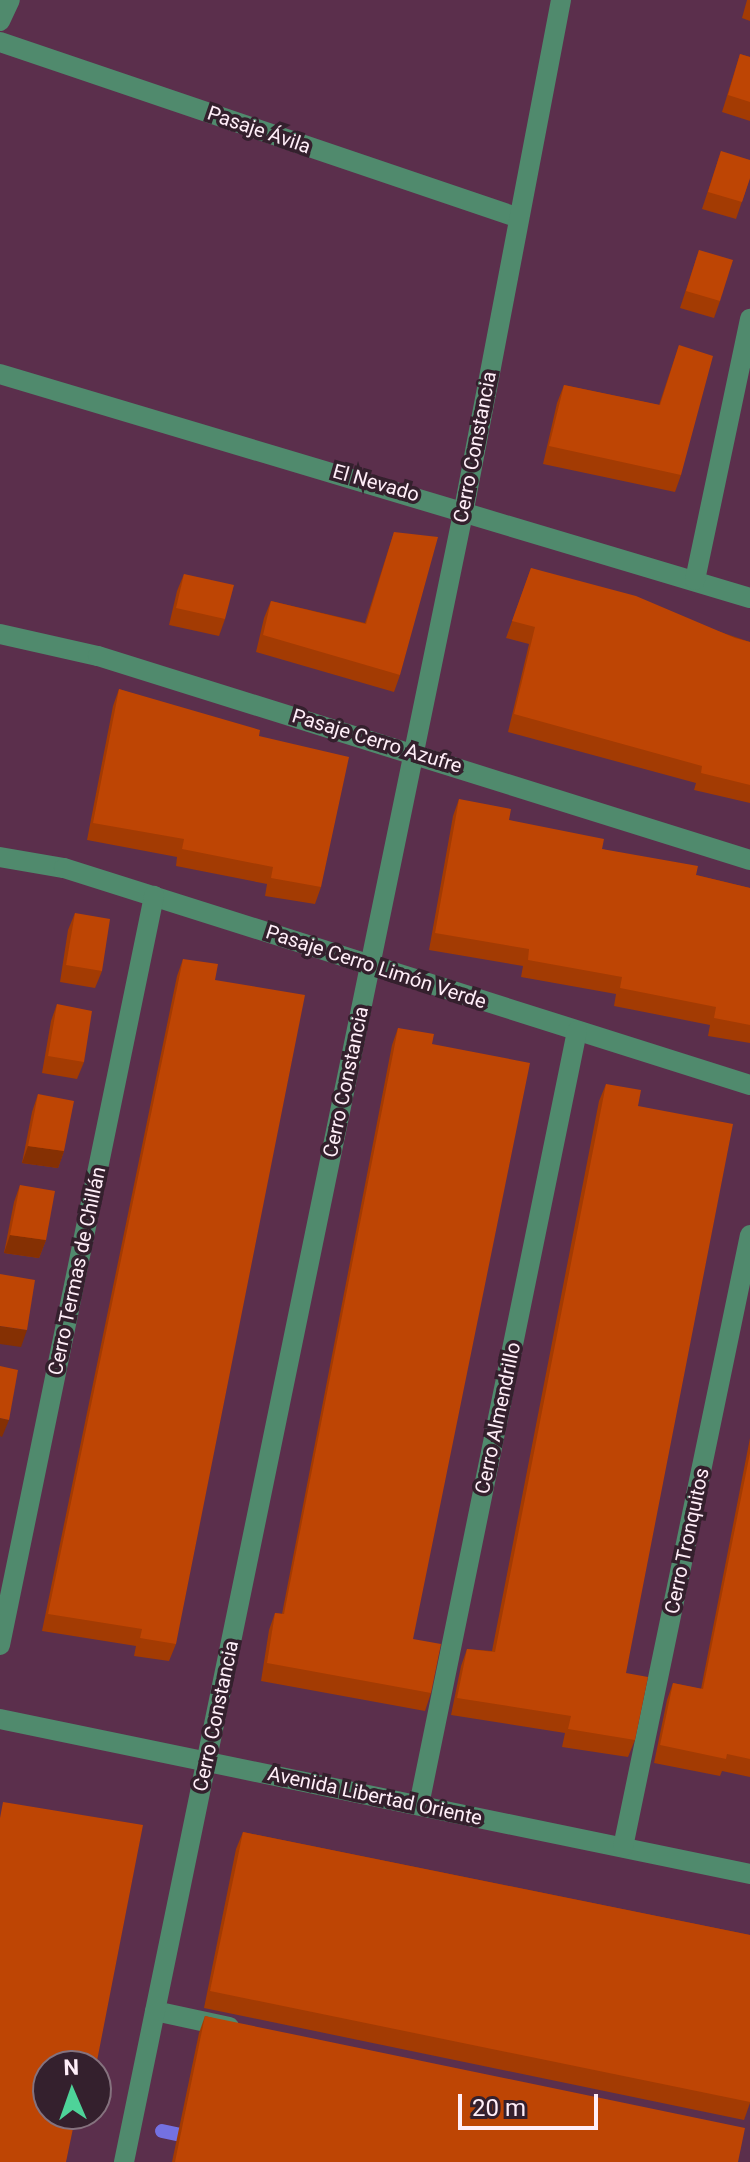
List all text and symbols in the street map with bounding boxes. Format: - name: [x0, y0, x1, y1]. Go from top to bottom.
- street label: Pasaje Ávila: [204, 101, 314, 159]
- street label: Cerro Constancia: [449, 369, 501, 525]
- street label: El Nevado: [330, 459, 422, 507]
- street label: Pasaje Cerro Azufre: [289, 704, 465, 778]
- street label: Pasaje Cerro Limón Verde: [263, 920, 489, 1014]
- street label: Cerro Constancia: [318, 1004, 374, 1160]
- street label: Cerro Termas de Chillán: [43, 1164, 111, 1378]
- street label: Cerro Almendrillo: [470, 1340, 526, 1496]
- street label: Cerro Tronquitos: [660, 1466, 714, 1616]
- street label: Cerro Constancia: [188, 1638, 244, 1794]
- street label: Avenida Libertad Oriente: [266, 1762, 484, 1830]
- north arrow: [32, 2050, 112, 2130]
- text: N: [63, 2055, 79, 2080]
- scale bar: [462, 2078, 602, 2128]
- text: 20 m: [472, 2094, 526, 2122]

